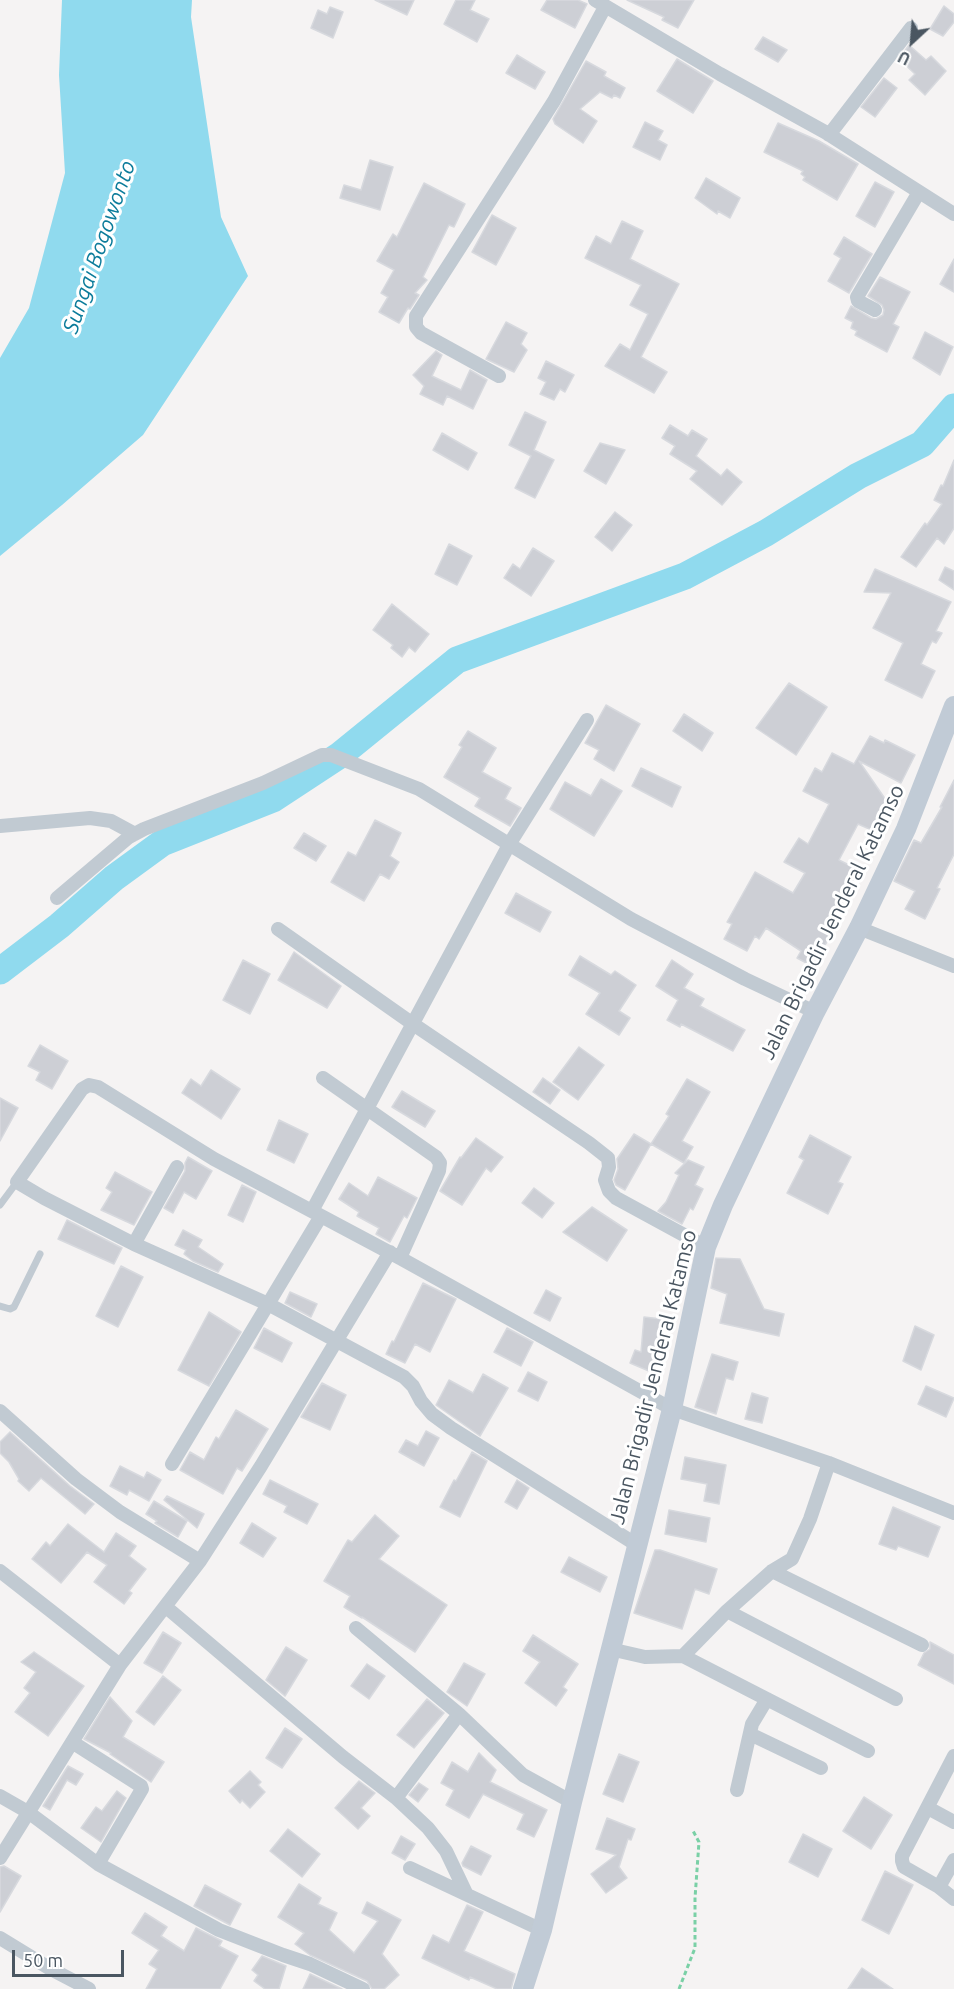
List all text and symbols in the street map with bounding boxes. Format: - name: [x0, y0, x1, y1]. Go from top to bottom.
- north arrow: [882, 12, 942, 72]
- text: U: [895, 48, 913, 69]
- water label: Sungai Bogowonto: [57, 157, 141, 337]
- street label: Jalan Brigadir Jenderal Katamso: [754, 780, 910, 1064]
- street label: Jalan Brigadir Jenderal Katamso: [604, 1227, 702, 1527]
- scale bar: [15, 1938, 128, 1976]
- text: 50 m: [23, 1950, 63, 1970]

